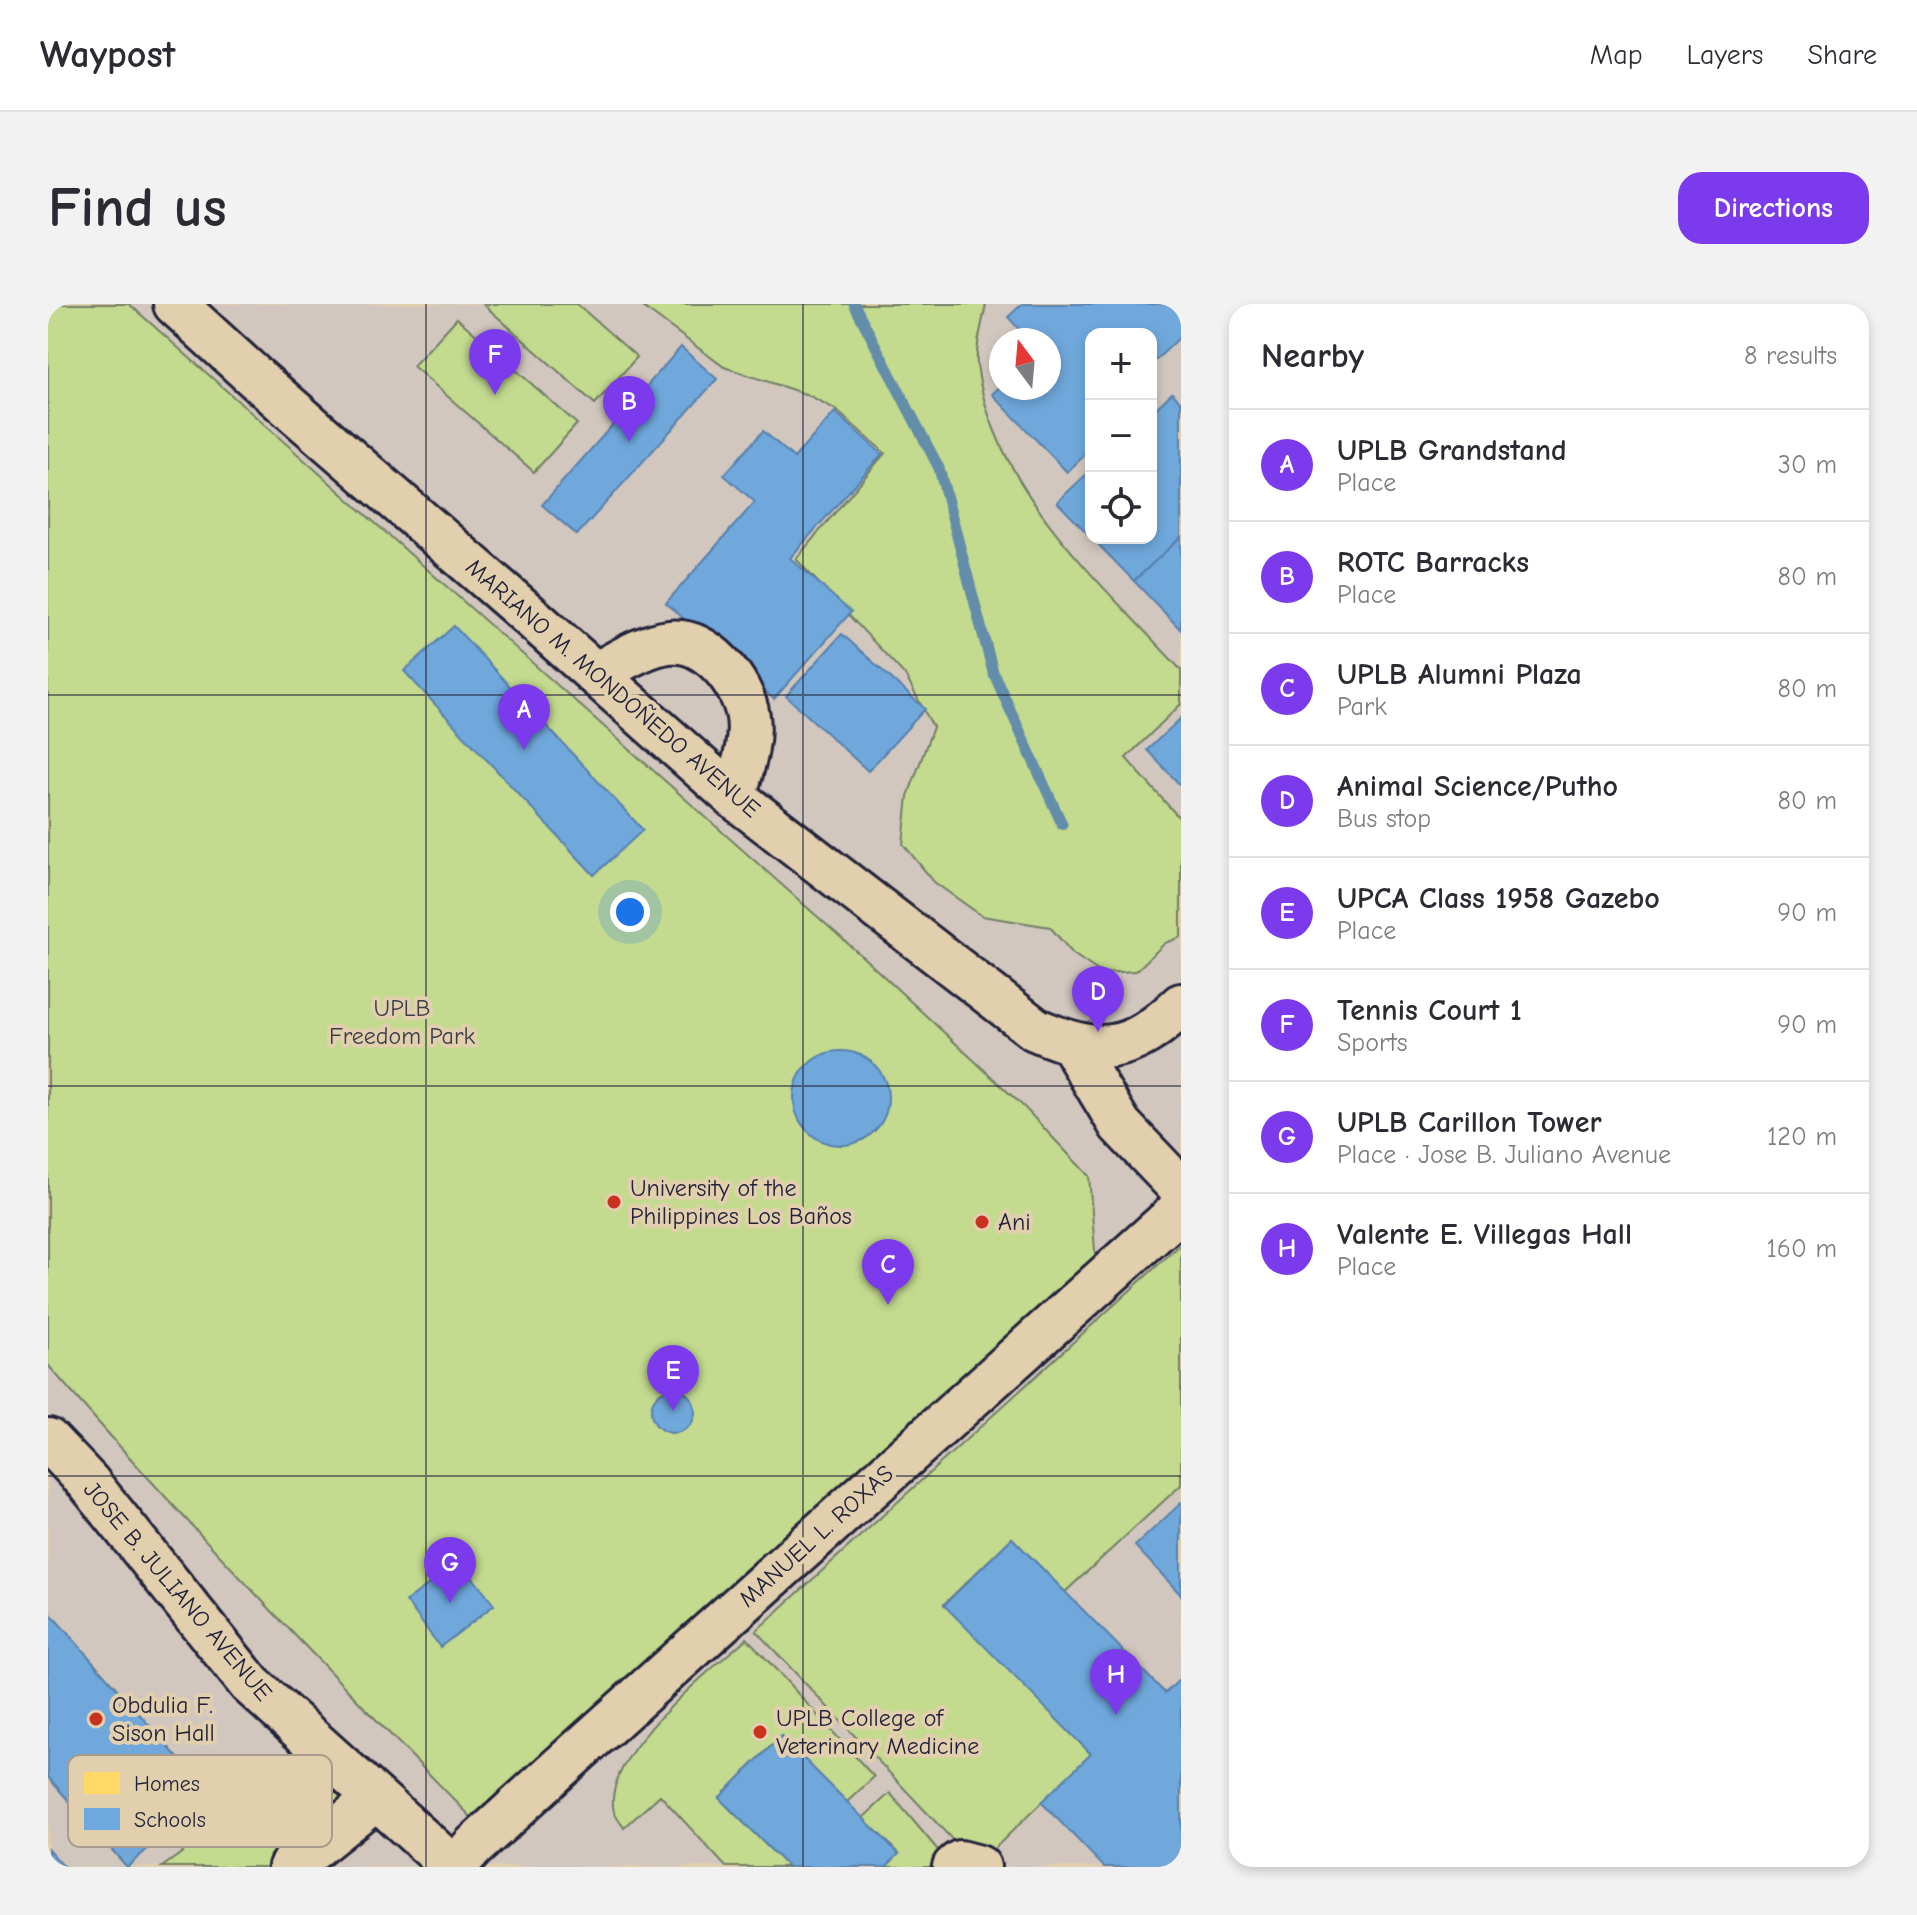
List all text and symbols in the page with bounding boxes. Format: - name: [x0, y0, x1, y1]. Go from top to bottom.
- text: Waypost: [40, 33, 175, 77]
- text: Map: [1590, 39, 1643, 71]
- text: Layers: [1687, 39, 1763, 71]
- text: Share: [1807, 39, 1877, 71]
- button: Directions: [1678, 172, 1869, 244]
- text: Find us: [48, 176, 227, 240]
- north arrow: [989, 328, 1061, 400]
- map controls: [1085, 328, 1157, 544]
- button: +: [1085, 328, 1157, 400]
- pin: F: [469, 329, 521, 395]
- text: Nearby: [1261, 336, 1364, 376]
- text: 8 results: [1744, 341, 1837, 371]
- pin: B: [603, 376, 655, 442]
- button: −: [1085, 400, 1157, 472]
- text: UPLB Grandstand: [1337, 433, 1567, 468]
- text: A: [1280, 450, 1294, 480]
- text: 30 m: [1778, 450, 1837, 480]
- text: Place: [1337, 468, 1396, 498]
- button: locate: [1085, 472, 1157, 544]
- text: ROTC Barracks: [1337, 545, 1529, 580]
- street label: MARIANO M. MONDOÑEDO AVENUE: [460, 552, 766, 824]
- text: B: [1279, 562, 1295, 592]
- text: 80 m: [1778, 562, 1837, 592]
- text: Place: [1337, 580, 1396, 610]
- text: UPLB Alumni Plaza: [1337, 657, 1582, 692]
- text: C: [1279, 674, 1295, 704]
- text: 80 m: [1778, 674, 1837, 704]
- pin: A: [498, 684, 550, 750]
- text: Park: [1337, 692, 1387, 722]
- text: Animal Science/Putho: [1337, 769, 1618, 804]
- text: D: [1279, 786, 1295, 816]
- text: 80 m: [1778, 786, 1837, 816]
- text: Bus stop: [1337, 804, 1431, 834]
- text: UPCA Class 1958 Gazebo: [1337, 881, 1660, 916]
- your location: [610, 892, 650, 932]
- text: E: [1279, 898, 1295, 928]
- text: 90 m: [1777, 898, 1837, 928]
- text: Place: [1337, 916, 1396, 946]
- pin: D: [1072, 966, 1124, 1032]
- text: Tennis Court 1: [1337, 993, 1522, 1028]
- park label: UPLB Freedom Park: [329, 994, 475, 1050]
- text: F: [1279, 1010, 1295, 1040]
- text: 90 m: [1777, 1010, 1837, 1040]
- text: Sports: [1337, 1028, 1408, 1058]
- text: UPLB Carillon Tower: [1337, 1105, 1602, 1140]
- text: G: [1278, 1122, 1296, 1152]
- text: 120 m: [1767, 1122, 1837, 1152]
- text: Place · Jose B. Juliano Avenue: [1337, 1140, 1671, 1170]
- place label: University of the Philippines Los Baños: [630, 1174, 852, 1230]
- marker: University of the Philippines Los Baños: [605, 1193, 623, 1211]
- place label: Ani: [998, 1208, 1031, 1236]
- marker: Ani: [973, 1213, 991, 1231]
- text: Valente E. Villegas Hall: [1337, 1217, 1632, 1252]
- text: H: [1278, 1234, 1296, 1264]
- text: 160 m: [1767, 1234, 1837, 1264]
- pin: C: [862, 1239, 914, 1305]
- text: Place: [1337, 1252, 1396, 1282]
- pin: E: [647, 1345, 699, 1411]
- street label: MANUEL L. ROXAS: [733, 1459, 899, 1613]
- street label: JOSE B. JULIANO AVENUE: [78, 1476, 278, 1706]
- pin: G: [424, 1537, 476, 1603]
- pin: H: [1090, 1649, 1142, 1715]
- place label: Obdulia F. Sison Hall: [112, 1691, 215, 1747]
- place label: UPLB College of Veterinary Medicine: [776, 1704, 979, 1760]
- marker: Obdulia F. Sison Hall: [87, 1710, 105, 1728]
- marker: UPLB College of Veterinary Medicine: [751, 1723, 769, 1741]
- legend: [68, 1755, 332, 1847]
- text: Homes: [134, 1771, 200, 1797]
- text: Schools: [134, 1807, 206, 1833]

